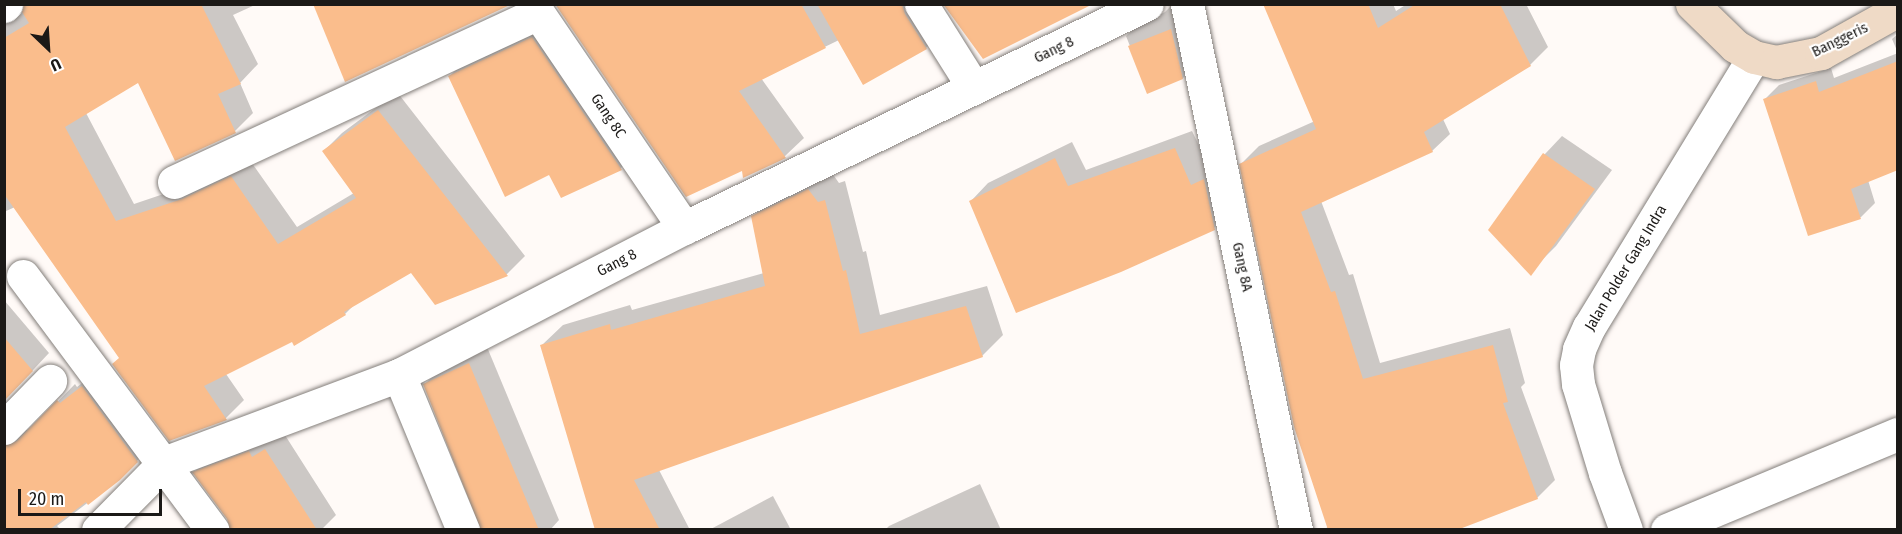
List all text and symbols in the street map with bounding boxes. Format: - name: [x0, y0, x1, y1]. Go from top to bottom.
- north arrow: [18, 18, 78, 78]
- street label: Banggeris: [1809, 19, 1871, 61]
- street label: Gang 8: [1031, 33, 1077, 67]
- text: U: [48, 54, 64, 75]
- street label: Gang 8C: [587, 90, 629, 142]
- street label: Jalan Polder Gang Indra: [1581, 202, 1671, 334]
- street label: Gang 8A: [1228, 241, 1256, 293]
- street label: Gang 8: [594, 245, 640, 281]
- scale bar: [21, 477, 165, 515]
- text: 20 m: [29, 488, 64, 510]

